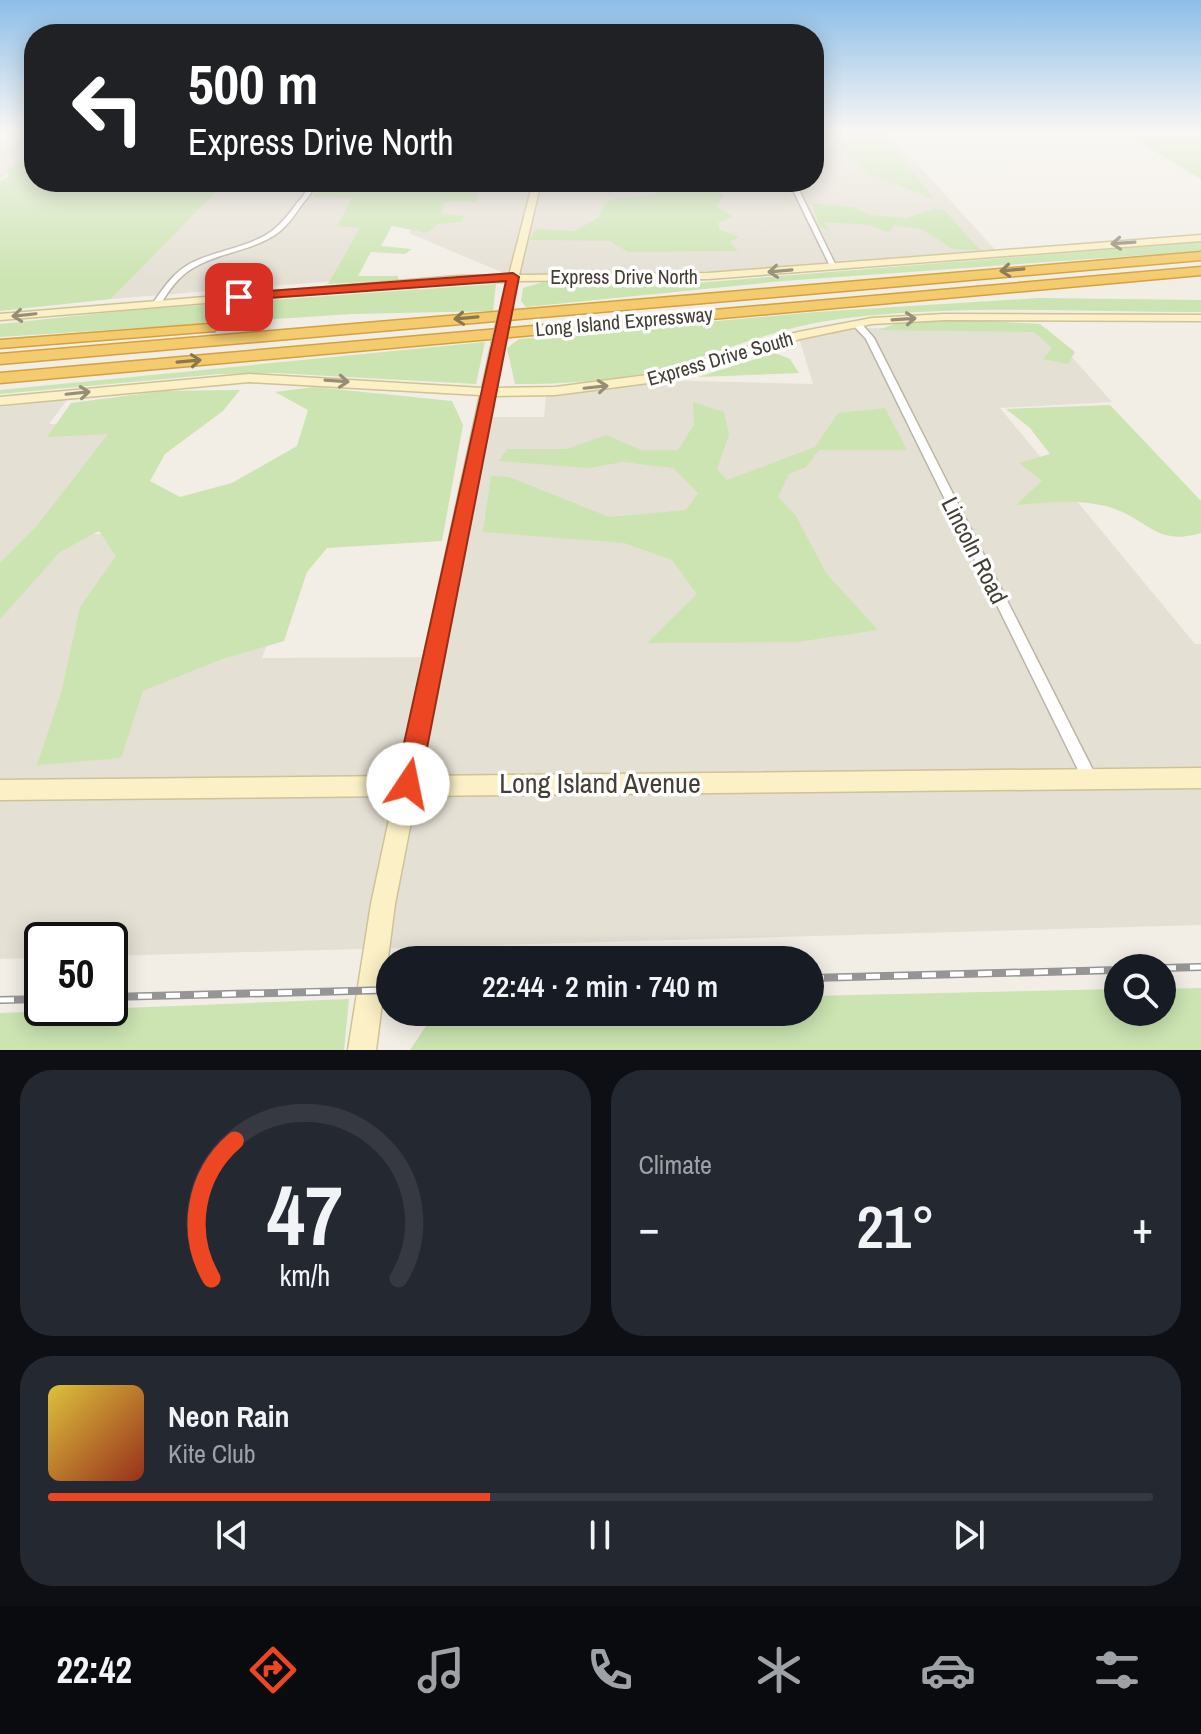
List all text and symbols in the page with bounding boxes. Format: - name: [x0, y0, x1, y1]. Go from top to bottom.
- text: 500 m: [188, 46, 318, 121]
- icon: left: [56, 56, 160, 160]
- text: Express Drive North: [188, 118, 454, 166]
- one-way arrow: [1110, 236, 1137, 251]
- pin: [205, 263, 273, 331]
- street label: Express Drive North: [550, 263, 698, 290]
- one-way arrow: [767, 263, 794, 278]
- one-way arrow: [999, 263, 1025, 278]
- icon: arrive: [217, 275, 261, 319]
- street label: Long Island Expressway: [534, 300, 715, 342]
- one-way arrow: [11, 307, 38, 322]
- one-way arrow: [453, 311, 480, 326]
- one-way arrow: [890, 311, 917, 326]
- street label: Express Drive South: [644, 324, 796, 392]
- one-way arrow: [175, 353, 202, 368]
- one-way arrow: [323, 374, 350, 389]
- one-way arrow: [582, 379, 609, 394]
- one-way arrow: [64, 385, 91, 400]
- street label: Lincoln Road: [934, 491, 1016, 609]
- position arrow: [366, 742, 450, 826]
- street label: Long Island Avenue: [499, 764, 701, 802]
- speed limit sign: 50: [24, 922, 128, 1026]
- map controls: [1104, 954, 1176, 1026]
- button: search: [1104, 954, 1176, 1026]
- text: 22:44 · 2 min · 740 m: [482, 966, 718, 1006]
- text: Climate: [639, 1147, 712, 1182]
- text: 47: [267, 1159, 343, 1271]
- text: 21°: [856, 1186, 935, 1267]
- text: −: [639, 1197, 660, 1257]
- text: +: [1132, 1197, 1153, 1257]
- text: km/h: [280, 1256, 331, 1295]
- text: Neon Rain: [168, 1396, 290, 1436]
- text: Kite Club: [168, 1436, 256, 1471]
- icon: previous: [210, 1513, 254, 1557]
- icon: pause: [578, 1513, 622, 1557]
- icon: next: [947, 1513, 991, 1557]
- icon: directions: [245, 1642, 301, 1698]
- icon: music: [413, 1642, 469, 1698]
- icon: phone: [582, 1642, 638, 1698]
- icon: climate: [751, 1642, 807, 1698]
- icon: car: [920, 1642, 976, 1698]
- icon: filters: [1089, 1642, 1145, 1698]
- text: 22:42: [56, 1646, 132, 1694]

